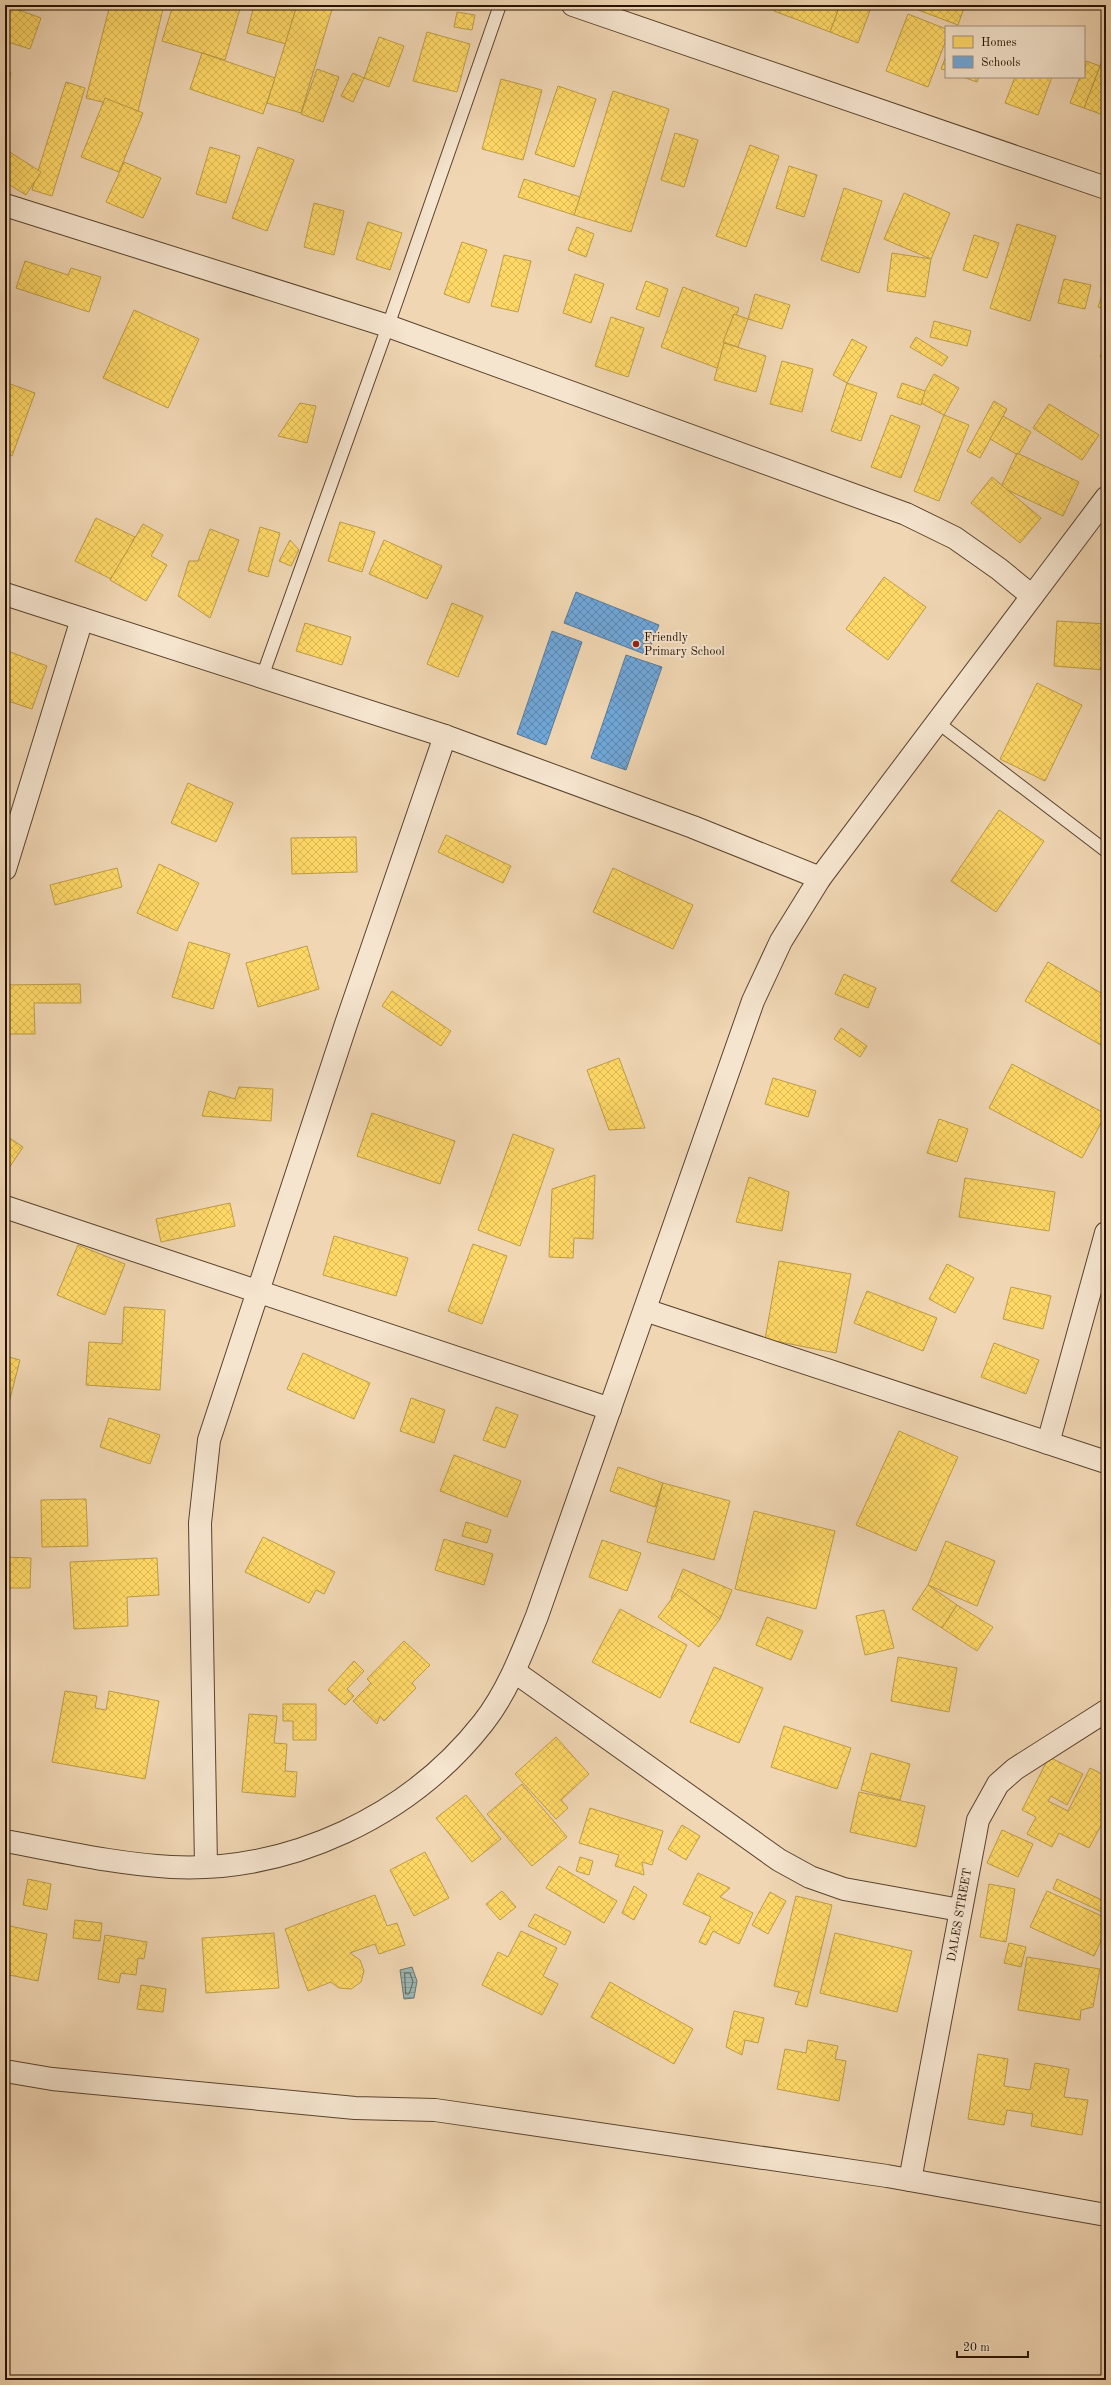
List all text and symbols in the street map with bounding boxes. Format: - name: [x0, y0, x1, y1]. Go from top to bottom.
- legend: [945, 26, 1085, 78]
- text: Homes: [981, 37, 1017, 49]
- text: Schools: [981, 57, 1021, 69]
- place label: Friendly Primary School: [644, 632, 725, 658]
- marker: Friendly Primary School: [631, 639, 641, 649]
- street label: DALES STREET: [946, 1868, 974, 1963]
- scale bar: [957, 2333, 1028, 2359]
- text: 20 m: [963, 2342, 990, 2354]

